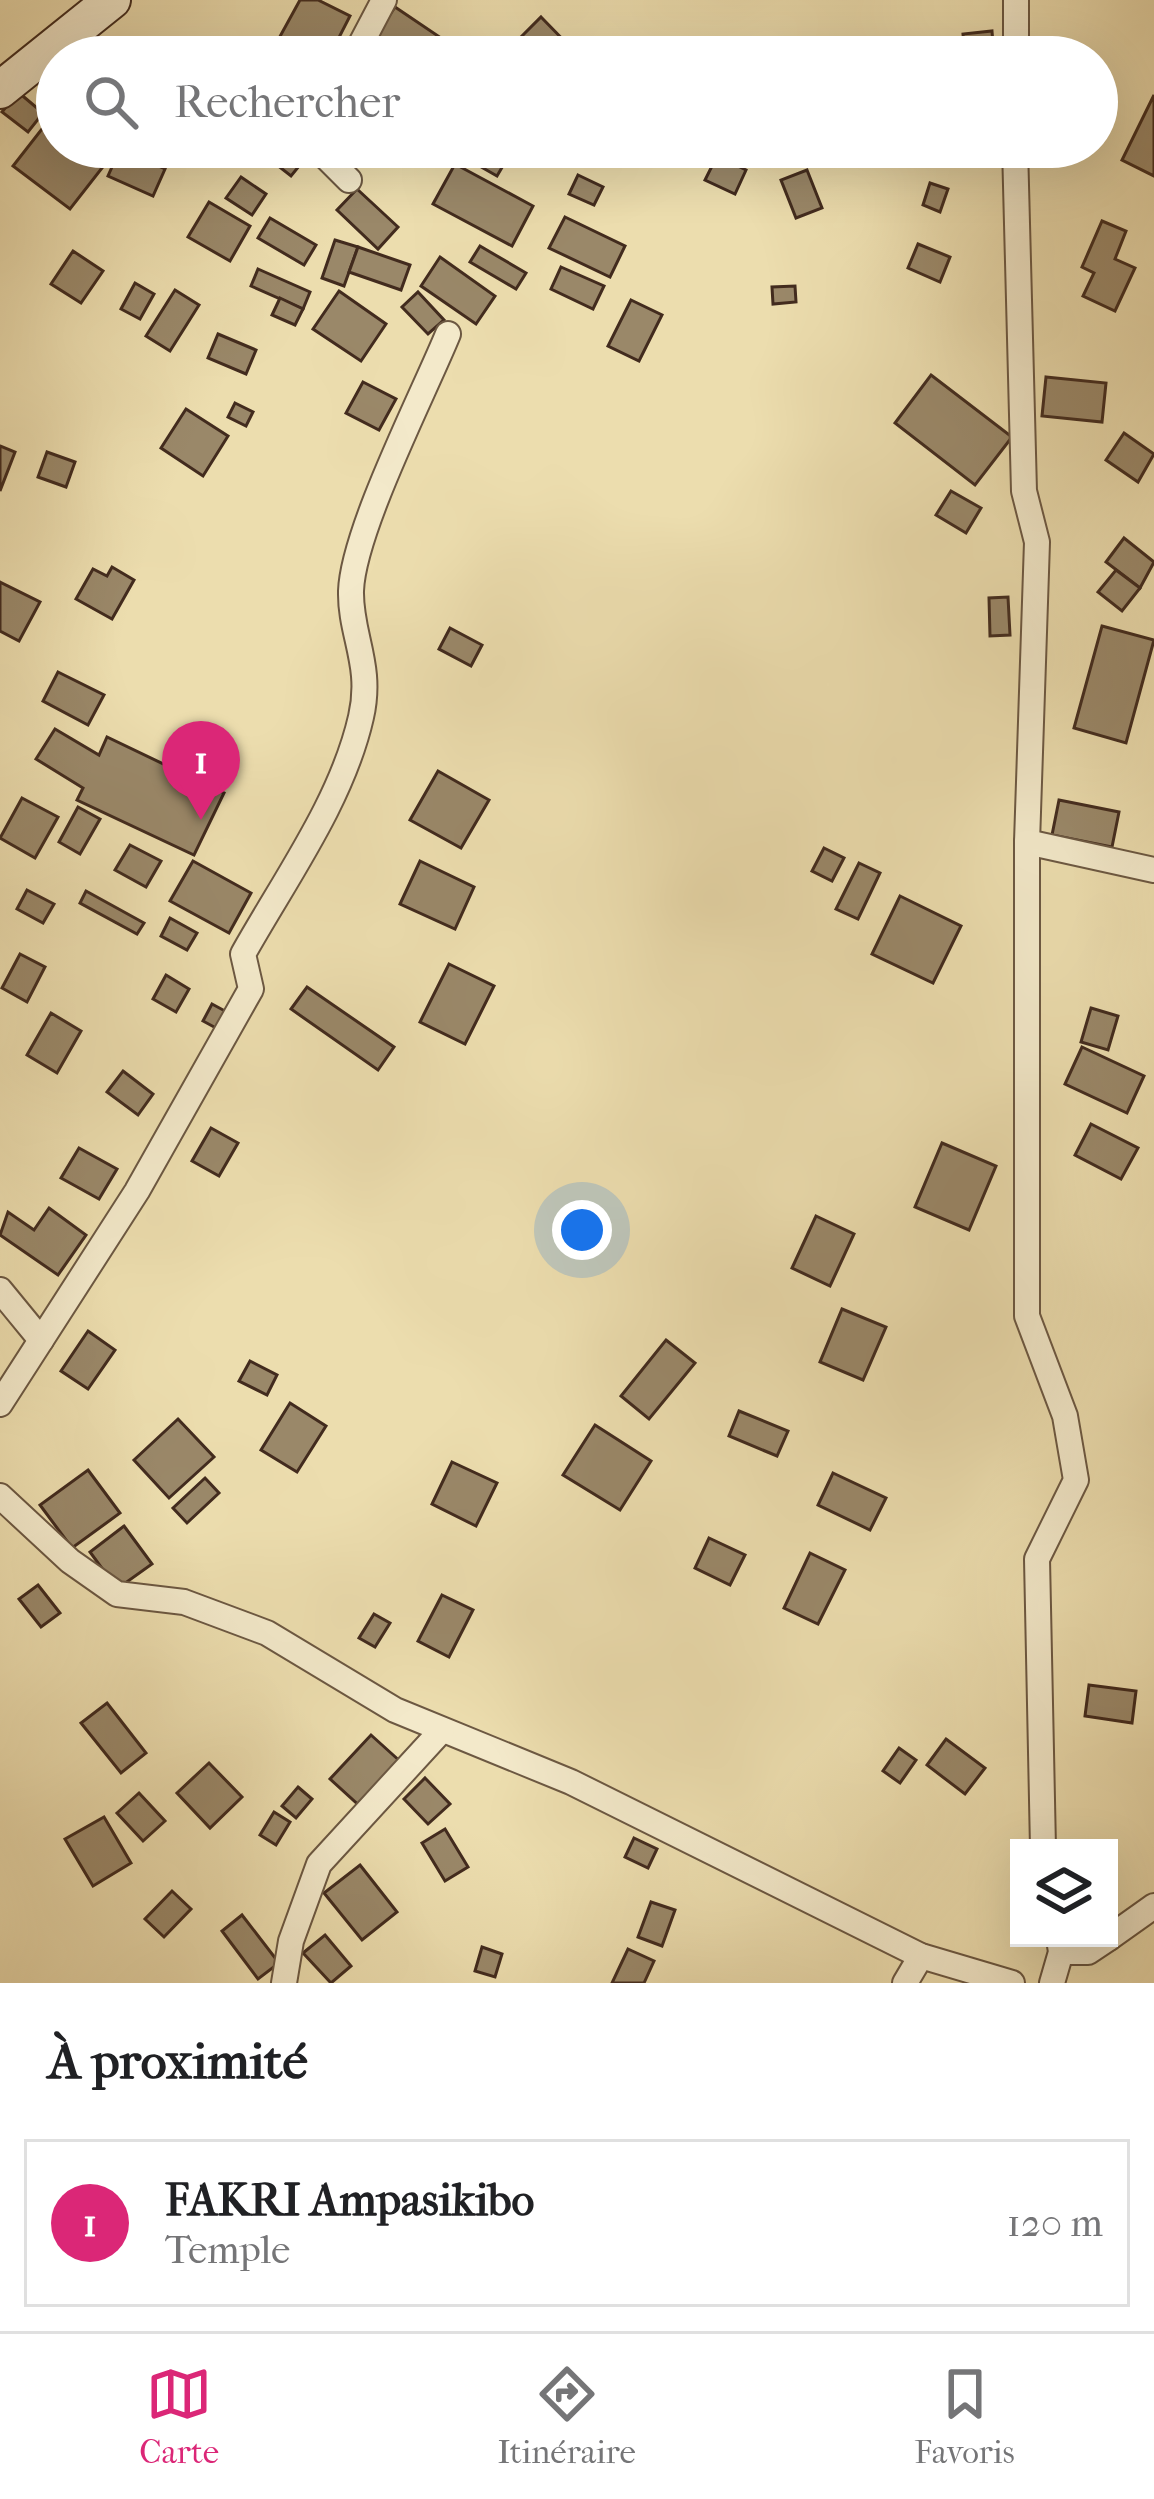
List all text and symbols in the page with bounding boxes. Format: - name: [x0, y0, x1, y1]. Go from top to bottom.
- search box: [36, 36, 1118, 168]
- icon: search: [78, 69, 144, 135]
- text: Rechercher: [174, 76, 400, 129]
- pin: 1: [162, 721, 240, 820]
- your location: [552, 1200, 612, 1260]
- map controls: [1010, 1839, 1118, 1947]
- button: layers: [1010, 1839, 1118, 1947]
- text: À proximité: [48, 2031, 308, 2091]
- text: FAKRI Ampasikibo: [165, 2174, 534, 2227]
- text: 1: [83, 2200, 97, 2246]
- text: 120 m: [1007, 2200, 1103, 2246]
- text: Temple: [165, 2227, 290, 2273]
- tab: Carte: [139, 2361, 219, 2472]
- tab: Itinéraire: [497, 2361, 636, 2472]
- tab: Favoris: [914, 2361, 1015, 2472]

